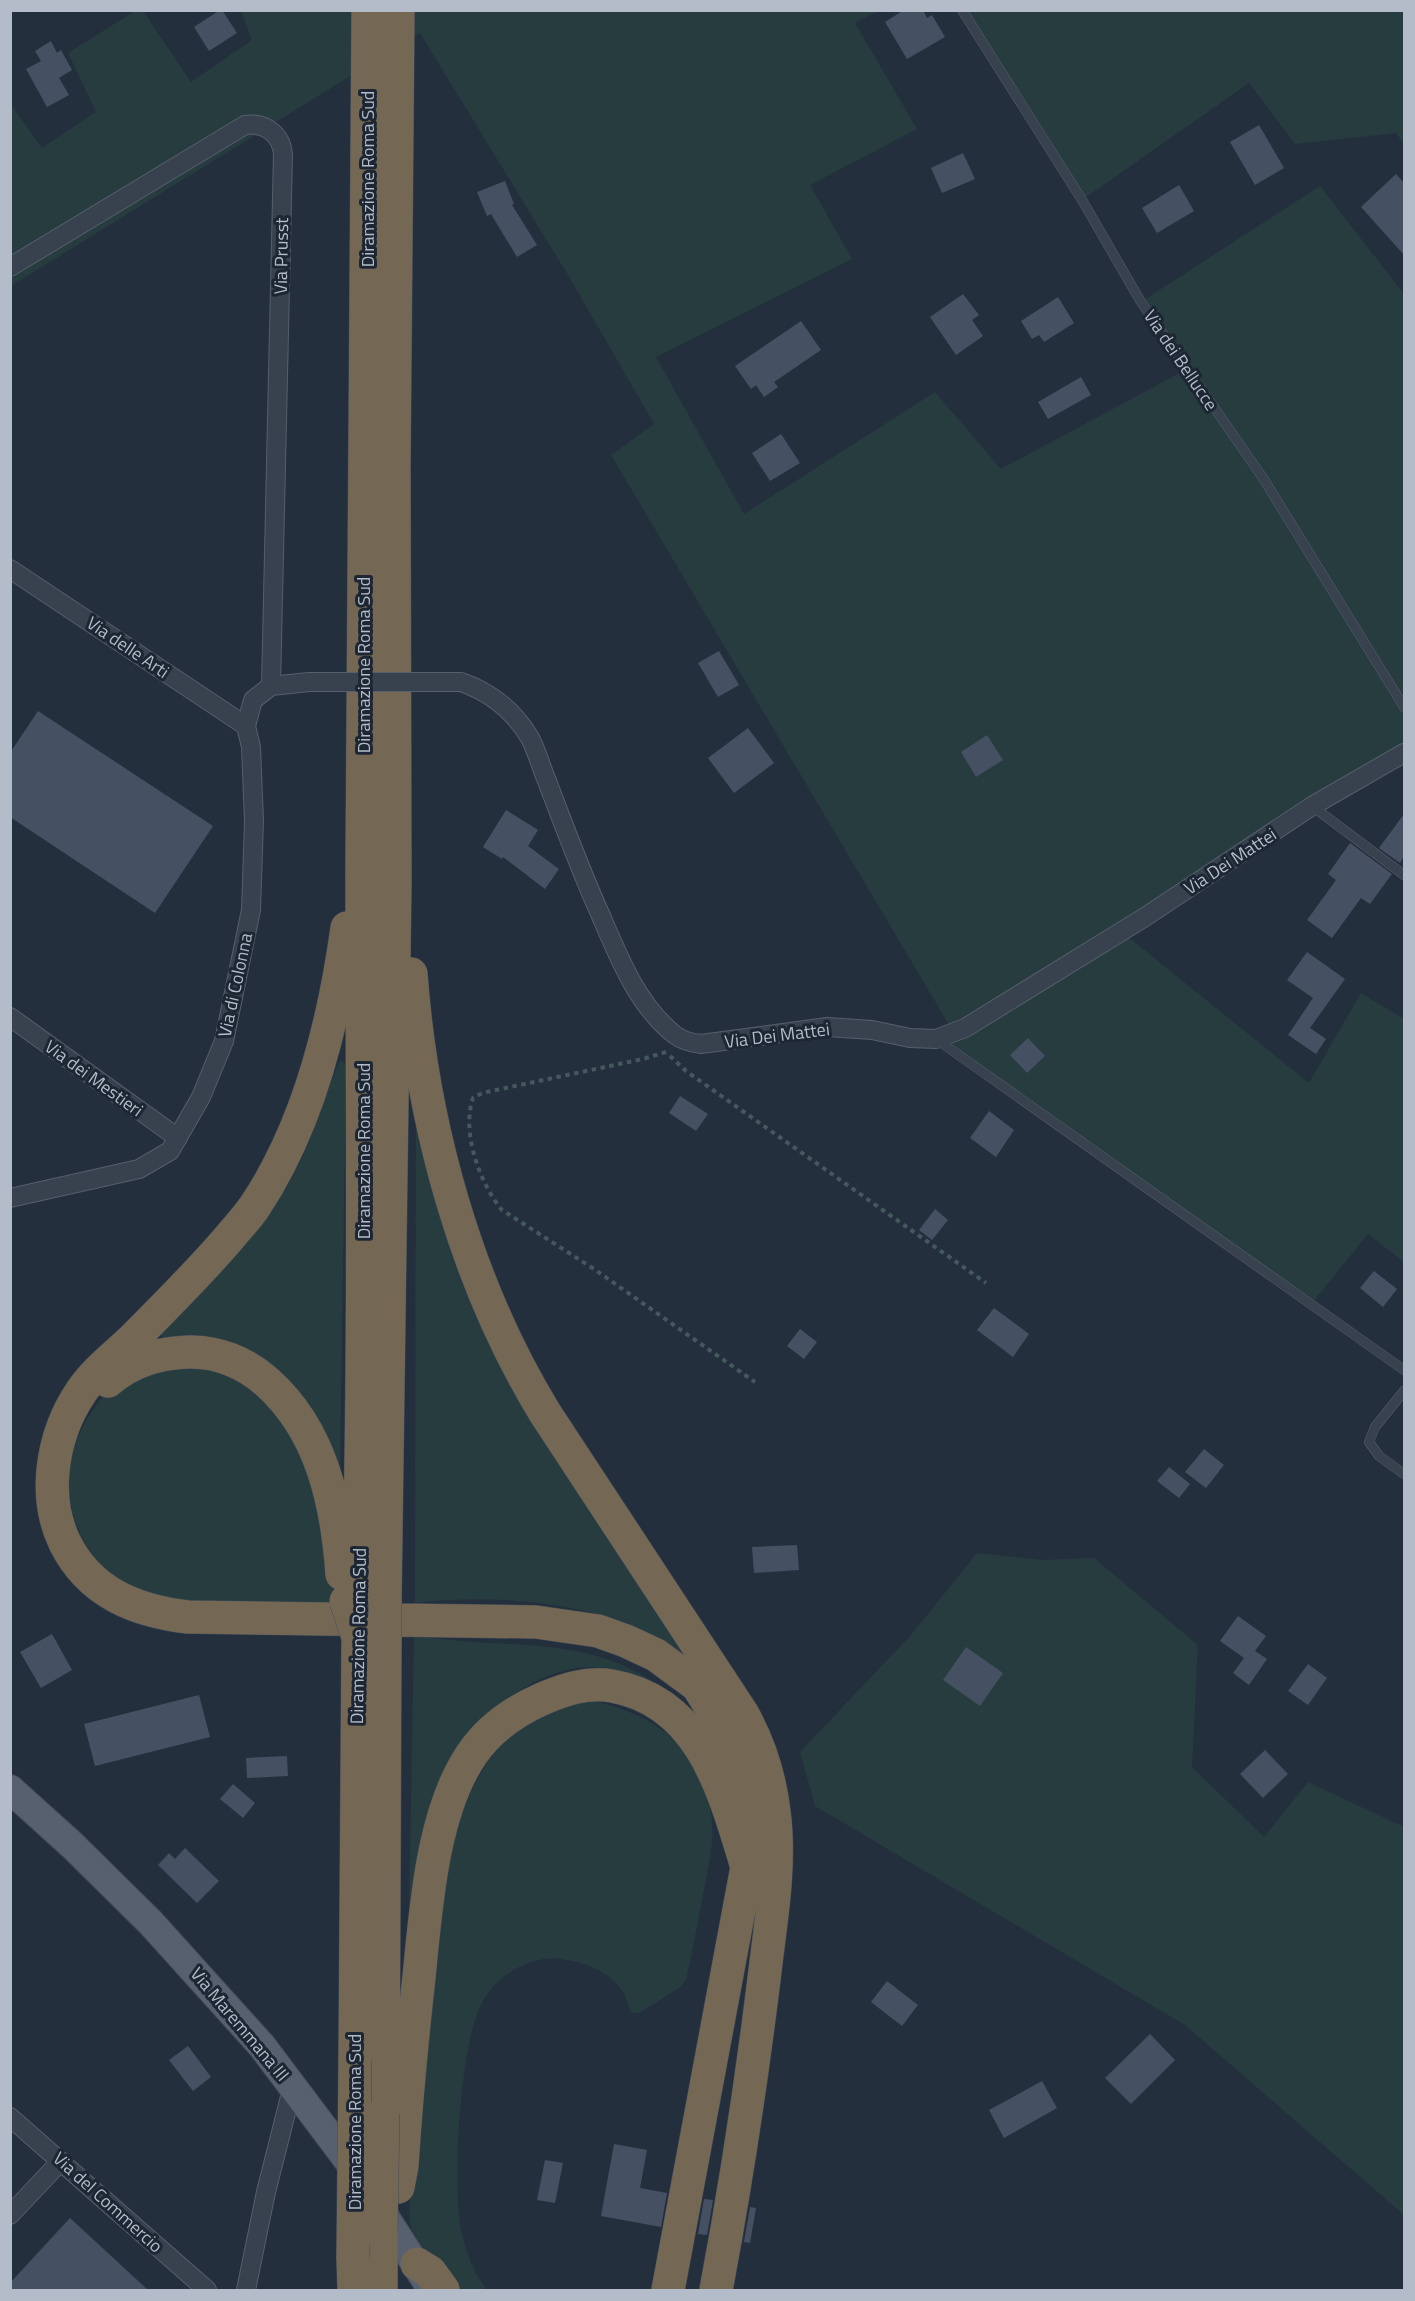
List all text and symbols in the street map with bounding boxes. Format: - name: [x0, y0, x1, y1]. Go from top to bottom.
- street label: Diramazione Roma Sud: [354, 91, 381, 267]
- street label: Via Prusst: [267, 217, 295, 295]
- street label: Via dei Bellucce: [1137, 304, 1225, 416]
- street label: Diramazione Roma Sud: [350, 577, 377, 753]
- street label: Via delle Arti: [81, 609, 175, 685]
- street label: Via Dei Mattei: [1178, 821, 1282, 901]
- street label: Via di Colonna: [211, 930, 259, 1040]
- street label: Via Dei Mattei: [723, 1015, 831, 1055]
- street label: Via dei Mestieri: [39, 1033, 149, 1123]
- street label: Diramazione Roma Sud: [350, 1063, 377, 1239]
- street label: Diramazione Roma Sud: [343, 1548, 373, 1724]
- street label: Via Maremmana III: [184, 1961, 296, 2087]
- street label: Diramazione Roma Sud: [341, 2034, 368, 2210]
- street label: Via del Commercio: [47, 2145, 169, 2259]

